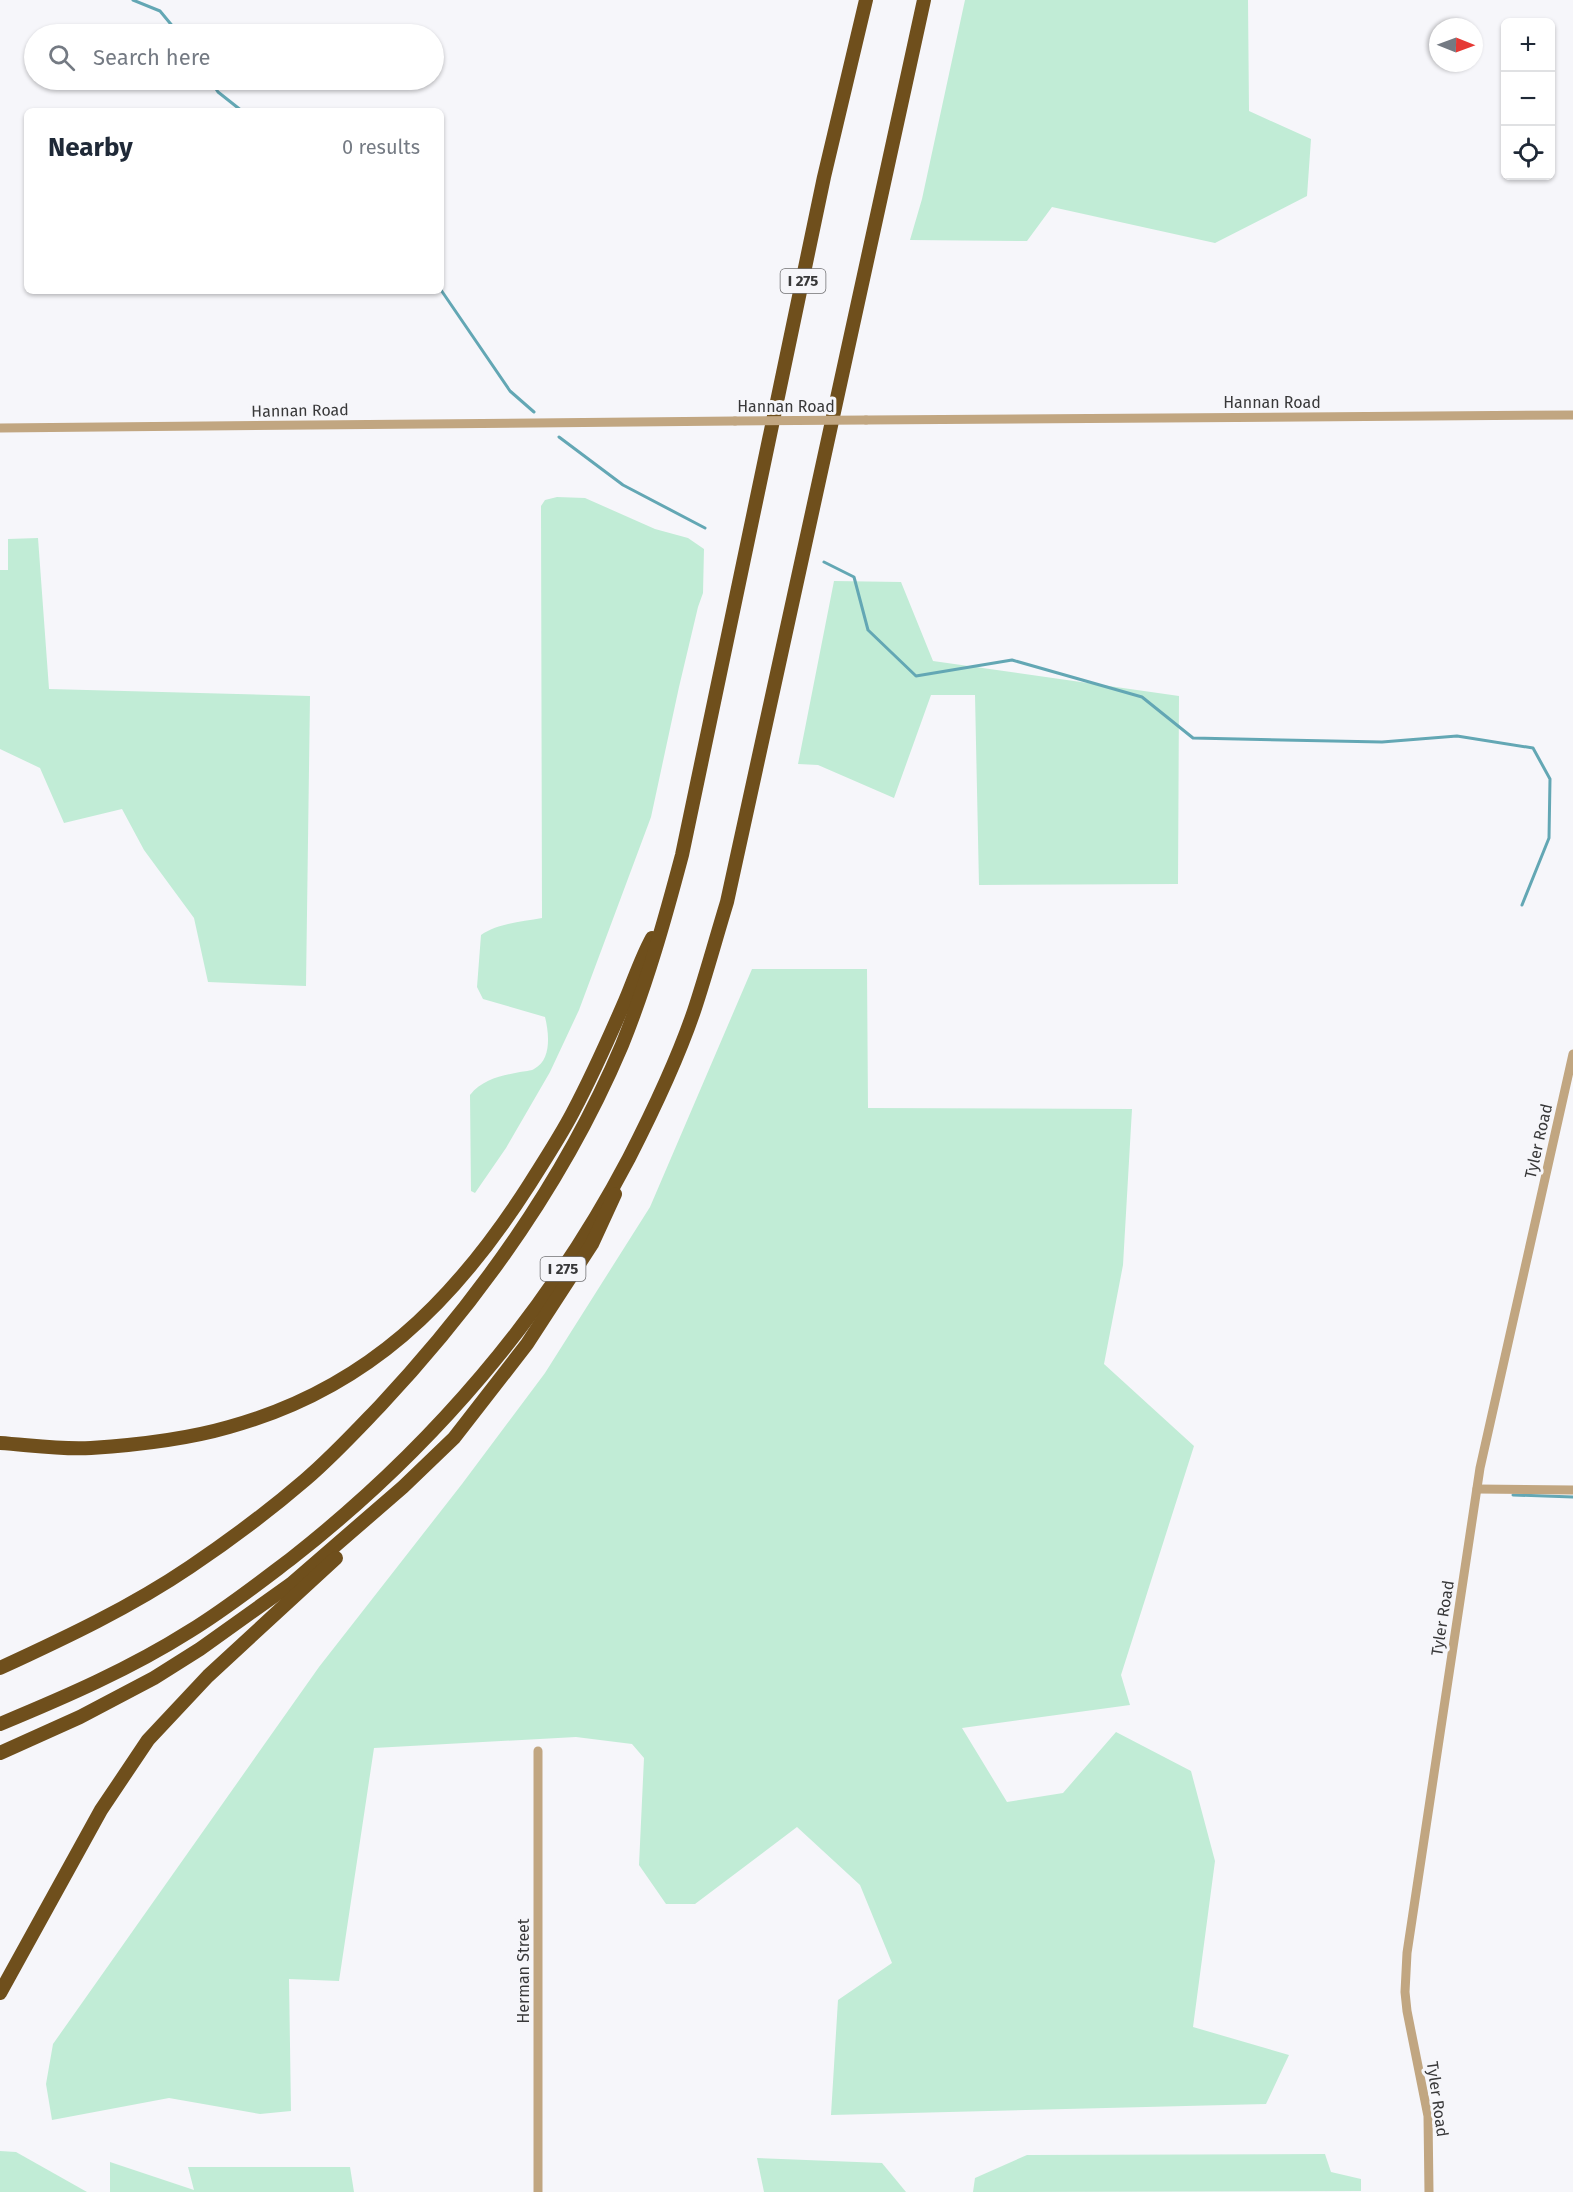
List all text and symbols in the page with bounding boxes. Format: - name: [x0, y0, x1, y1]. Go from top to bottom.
- north arrow: [1429, 18, 1483, 72]
- map controls: [1501, 18, 1555, 180]
- button: +: [1501, 18, 1555, 72]
- search box: [24, 24, 444, 90]
- icon: search: [45, 41, 78, 74]
- text: Search here: [93, 44, 211, 71]
- button: −: [1501, 72, 1555, 126]
- button: locate: [1501, 126, 1555, 180]
- text: Nearby: [48, 132, 133, 163]
- text: 0 results: [342, 135, 420, 159]
- road number: I 275: [780, 269, 826, 293]
- street label: Hannan Road: [1223, 393, 1321, 412]
- street label: Hannan Road: [737, 397, 835, 416]
- street label: Hannan Road: [251, 400, 349, 421]
- street label: Tyler Road: [1521, 1102, 1556, 1180]
- road number: I 275: [540, 1257, 586, 1281]
- street label: Tyler Road: [1427, 1579, 1458, 1657]
- street label: Herman Street: [514, 1918, 533, 2024]
- street label: Tyler Road: [1423, 2060, 1452, 2138]

